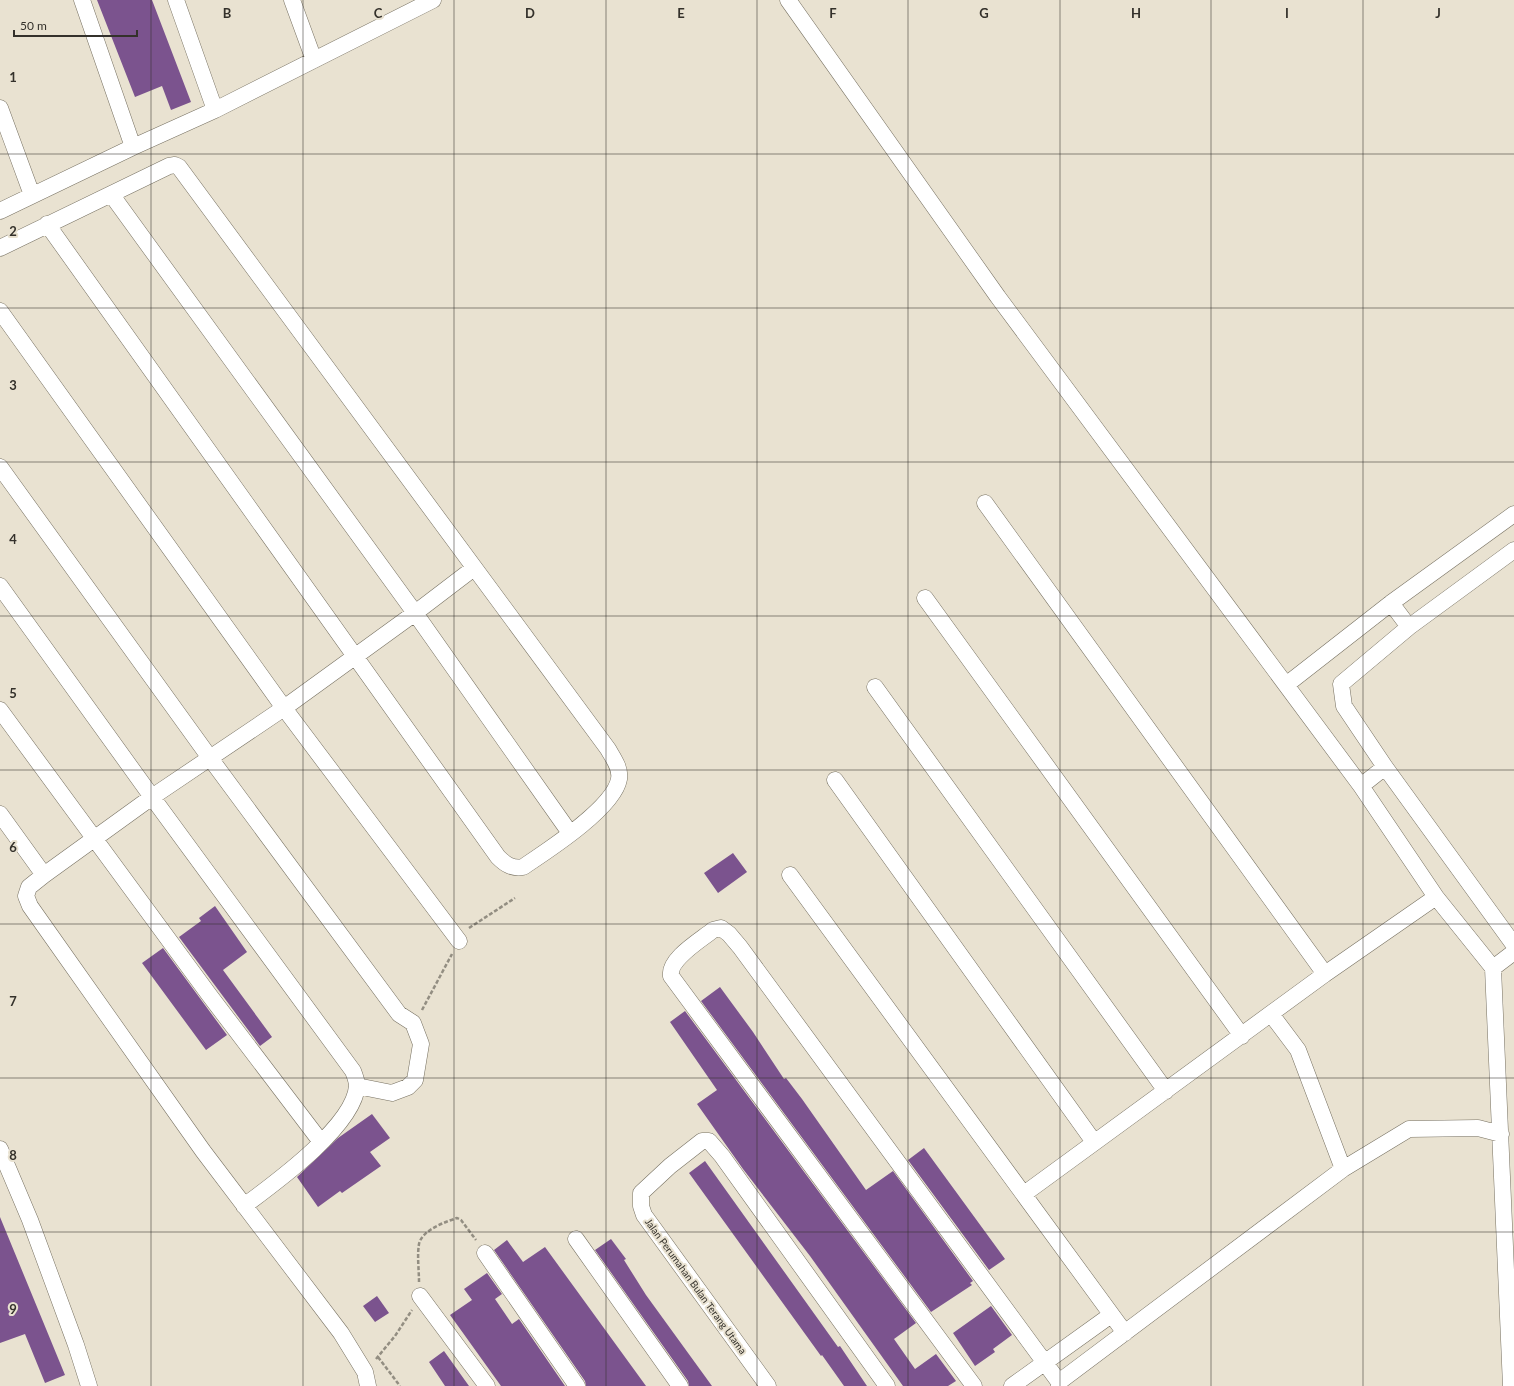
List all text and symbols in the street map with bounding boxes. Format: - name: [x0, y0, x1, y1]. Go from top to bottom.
- text: B: [223, 5, 232, 21]
- text: C: [374, 5, 383, 21]
- text: D: [525, 5, 535, 21]
- text: E: [677, 5, 685, 21]
- text: F: [829, 5, 837, 21]
- text: G: [979, 5, 989, 21]
- text: H: [1131, 5, 1141, 21]
- text: I: [1285, 5, 1289, 21]
- text: J: [1435, 5, 1441, 21]
- scale bar: [14, 12, 137, 38]
- text: 50 m: [20, 18, 47, 33]
- text: 1: [9, 69, 17, 85]
- text: 2: [9, 223, 17, 239]
- text: 3: [9, 377, 17, 393]
- text: 4: [9, 531, 17, 547]
- text: 5: [9, 685, 17, 701]
- text: 6: [9, 839, 17, 855]
- text: 7: [9, 993, 17, 1009]
- text: 8: [9, 1147, 17, 1163]
- street label: Jalan Perumahan Bulan Terang Utama: [643, 1216, 749, 1356]
- text: 9: [9, 1301, 17, 1317]

